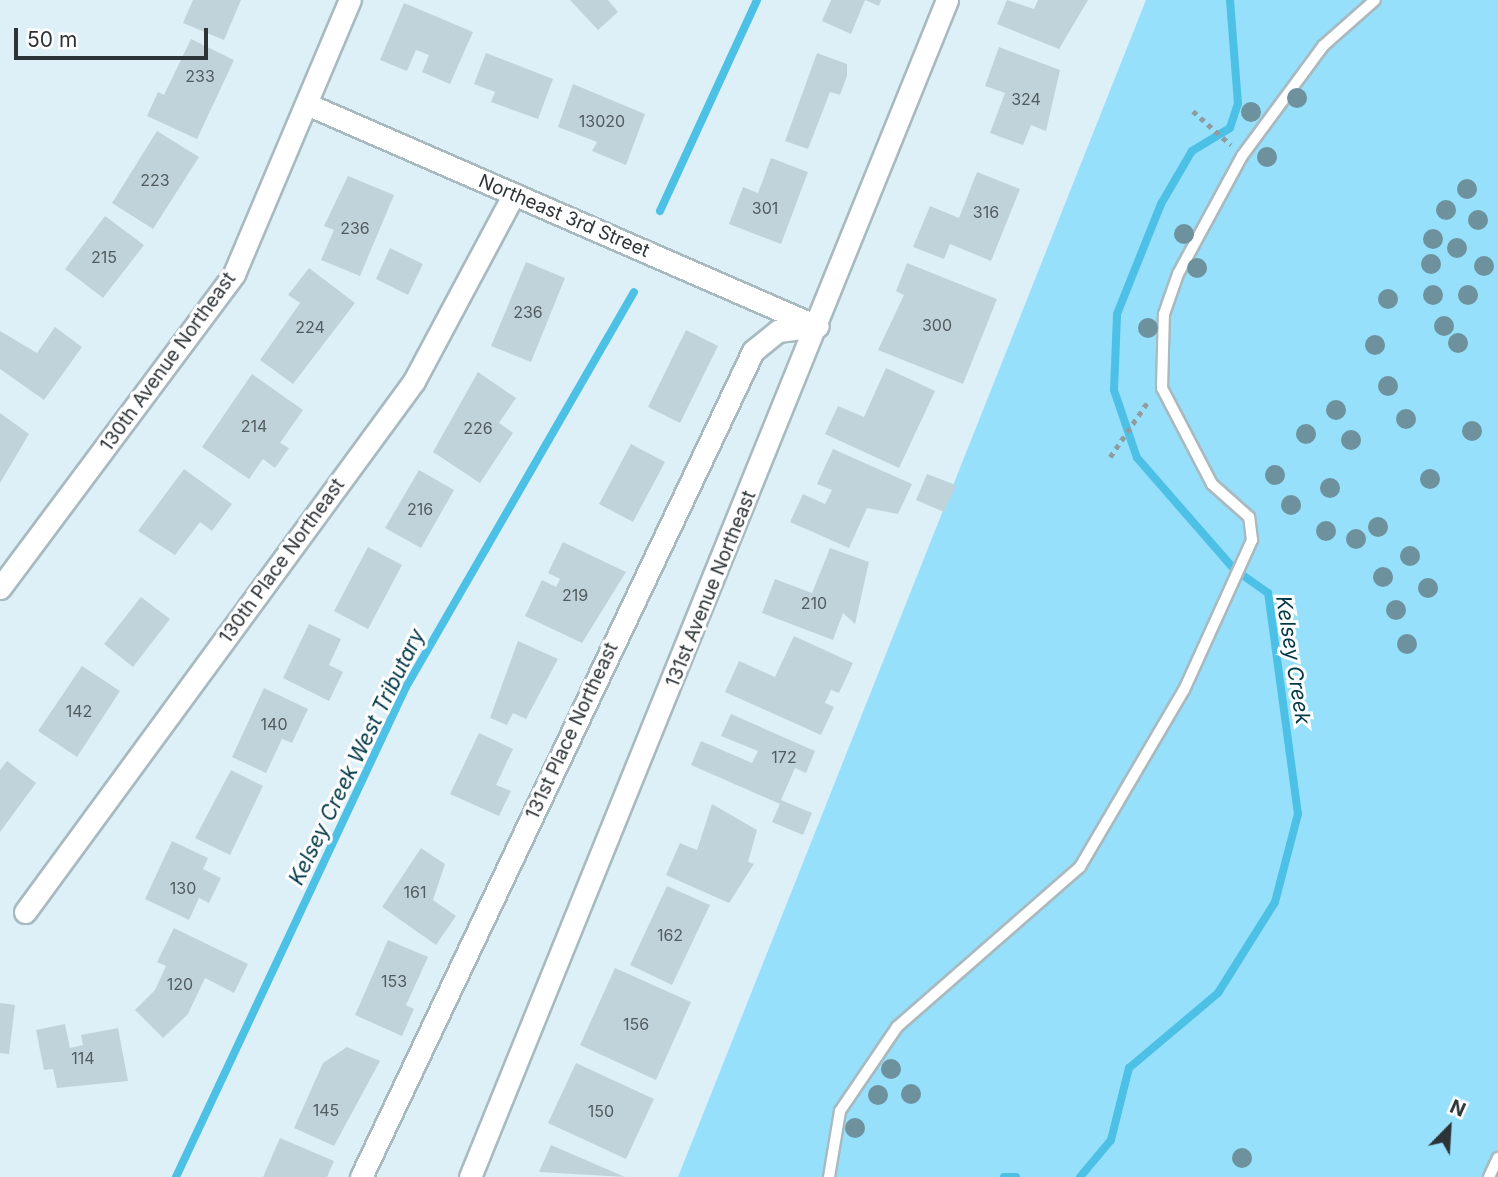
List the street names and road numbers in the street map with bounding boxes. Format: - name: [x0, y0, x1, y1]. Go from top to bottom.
- street label: Northeast 3rd Street: [475, 170, 653, 262]
- street label: 130th Avenue Northeast: [95, 268, 241, 456]
- street label: 130th Place Northeast: [215, 474, 349, 648]
- street label: 131st Avenue Northeast: [661, 488, 761, 690]
- street label: 131st Place Northeast: [521, 639, 623, 823]

